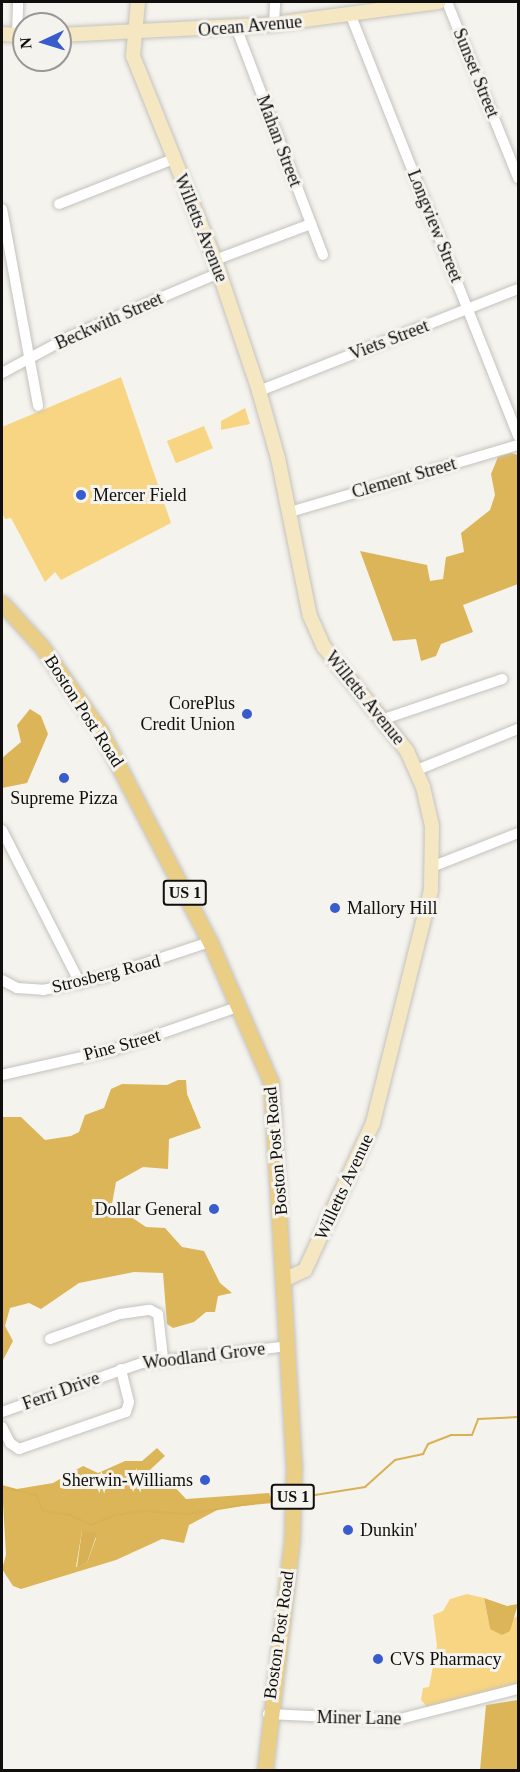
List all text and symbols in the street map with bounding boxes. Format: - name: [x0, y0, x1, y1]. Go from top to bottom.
- street label: Ocean Avenue: [197, 11, 303, 41]
- north arrow: [12, 12, 72, 72]
- street label: Sunset Street: [448, 25, 504, 121]
- text: N: [17, 37, 34, 50]
- street label: Mahan Street: [252, 92, 306, 190]
- street label: Longview Street: [403, 167, 467, 285]
- street label: Willetts Avenue: [169, 170, 233, 286]
- street label: Beckwith Street: [52, 288, 166, 354]
- street label: Viets Street: [346, 315, 432, 365]
- street label: Clement Street: [349, 453, 459, 503]
- place label: Mercer Field: [93, 484, 186, 506]
- marker: Mercer Field: [74, 488, 88, 502]
- street label: Willetts Avenue: [320, 646, 410, 750]
- street label: Boston Post Road: [40, 651, 128, 771]
- place label: CorePlus Credit Union: [141, 693, 235, 736]
- marker: CorePlus Credit Union: [240, 707, 254, 721]
- marker: Supreme Pizza: [57, 771, 71, 785]
- place label: Supreme Pizza: [10, 787, 118, 809]
- road number: US 1: [162, 880, 207, 906]
- place label: Mallory Hill: [347, 897, 437, 919]
- marker: Mallory Hill: [328, 901, 342, 915]
- street label: Strosberg Road: [49, 950, 163, 998]
- street label: Pine Street: [81, 1024, 163, 1066]
- street label: Boston Post Road: [260, 1086, 292, 1216]
- street label: Willetts Avenue: [310, 1130, 378, 1244]
- place label: Dollar General: [95, 1198, 202, 1220]
- marker: Dollar General: [207, 1202, 221, 1216]
- street label: Woodland Grove: [142, 1338, 266, 1374]
- street label: Ferri Drive: [19, 1367, 103, 1415]
- place label: Sherwin-Williams: [62, 1469, 193, 1491]
- marker: Sherwin-Williams: [198, 1473, 212, 1487]
- road number: US 1: [270, 1484, 316, 1510]
- place label: Dunkin': [360, 1519, 417, 1541]
- marker: Dunkin': [341, 1523, 355, 1537]
- street label: Boston Post Road: [259, 1570, 299, 1700]
- place label: CVS Pharmacy: [390, 1648, 501, 1670]
- marker: CVS Pharmacy: [371, 1652, 385, 1666]
- street label: Miner Lane: [317, 1706, 401, 1730]

